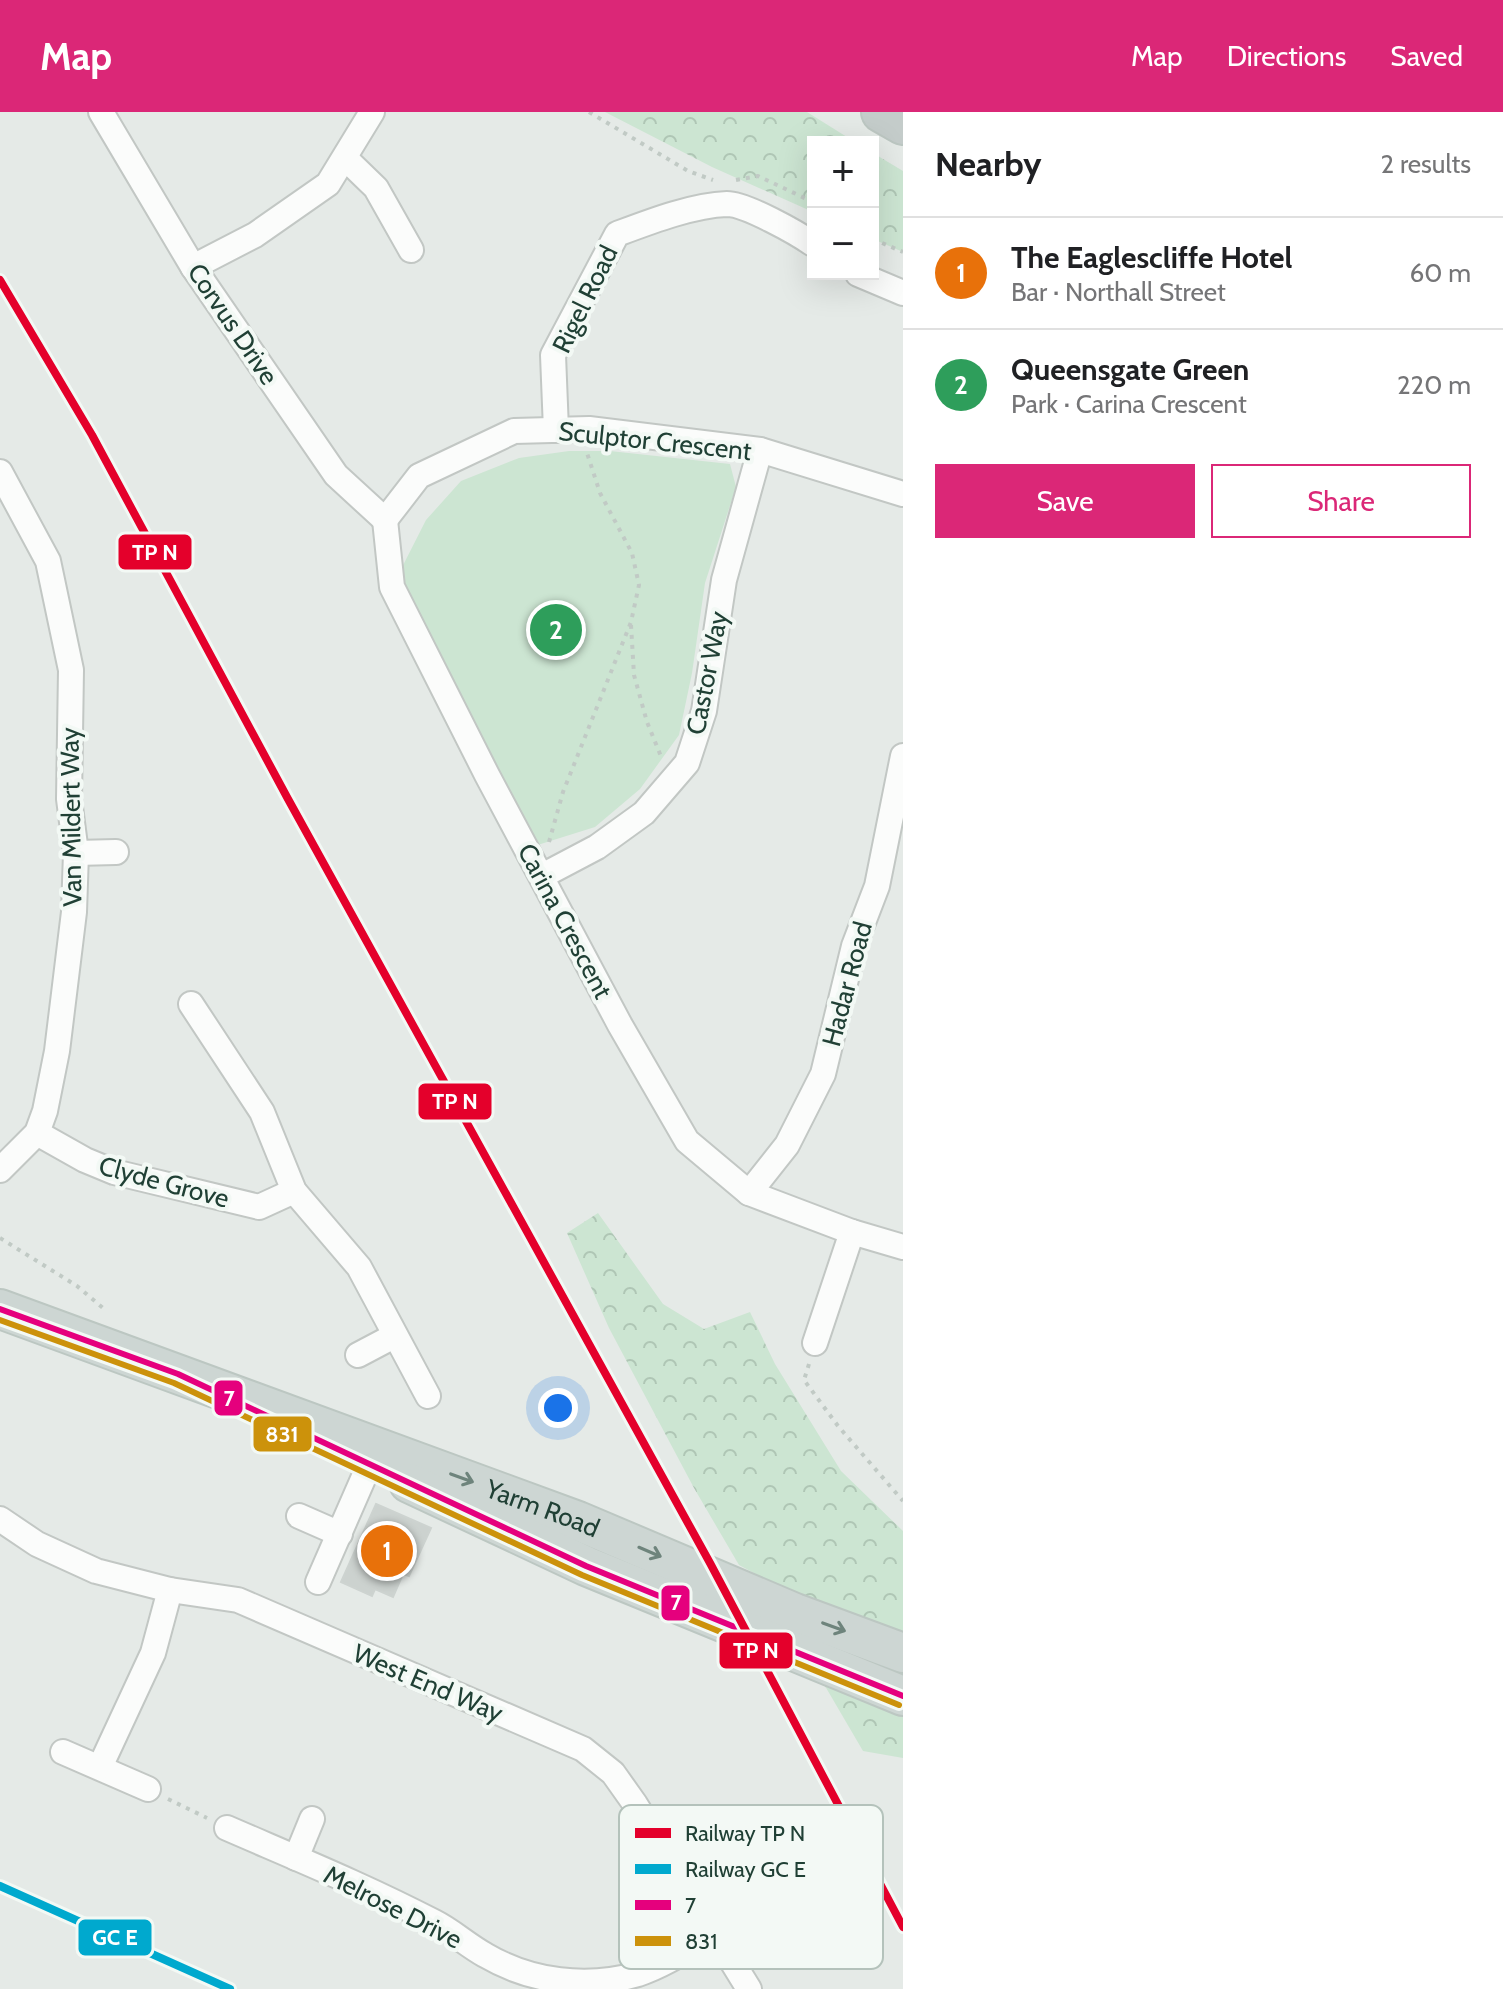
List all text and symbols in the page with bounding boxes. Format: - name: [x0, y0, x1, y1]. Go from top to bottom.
- text: Map: [40, 33, 112, 80]
- text: Map: [1131, 39, 1183, 73]
- text: Directions: [1227, 39, 1346, 73]
- text: Saved: [1390, 39, 1463, 73]
- map controls: [807, 136, 879, 280]
- button: +: [807, 136, 879, 208]
- text: Nearby: [935, 143, 1042, 185]
- text: 2 results: [1380, 148, 1471, 180]
- button: −: [807, 208, 879, 280]
- text: The Eaglescliffe Hotel: [1011, 239, 1292, 276]
- street label: Rigel Road: [545, 240, 625, 358]
- street label: Corvus Drive: [181, 257, 285, 391]
- text: 1: [956, 257, 966, 289]
- text: 60 m: [1409, 257, 1471, 289]
- text: Bar · Northall Street: [1011, 276, 1226, 308]
- text: Queensgate Green: [1011, 351, 1249, 388]
- text: 2: [954, 369, 968, 401]
- text: 220 m: [1397, 369, 1471, 401]
- text: Park · Carina Crescent: [1011, 388, 1247, 420]
- street label: Sculptor Crescent: [557, 415, 753, 467]
- button: Save: [935, 464, 1195, 538]
- button: Share: [1211, 464, 1471, 538]
- line badge: TP N: [117, 533, 193, 571]
- text: TP N: [132, 539, 178, 566]
- pin: 2: [530, 600, 582, 660]
- street label: Castor Way: [679, 609, 735, 737]
- street label: Van Mildert Way: [53, 727, 89, 907]
- street label: Carina Crescent: [511, 838, 619, 1004]
- street label: Hadar Road: [815, 918, 879, 1050]
- line badge: TP N: [417, 1082, 493, 1121]
- text: TP N: [432, 1088, 478, 1115]
- street label: Clyde Grove: [95, 1149, 233, 1215]
- line badge: 7: [213, 1379, 244, 1417]
- text: 7: [223, 1385, 235, 1412]
- your location: [538, 1388, 578, 1428]
- line badge: 831: [252, 1415, 313, 1453]
- text: 831: [265, 1421, 299, 1448]
- one-way arrow: [449, 1472, 474, 1487]
- street label: Yarm Road: [480, 1472, 604, 1544]
- pin: 1: [361, 1521, 413, 1581]
- one-way arrow: [637, 1545, 661, 1560]
- line badge: 7: [660, 1584, 691, 1622]
- text: 7: [670, 1589, 682, 1616]
- one-way arrow: [821, 1621, 846, 1635]
- line badge: TP N: [718, 1631, 794, 1670]
- street label: West End Way: [348, 1637, 508, 1729]
- text: TP N: [733, 1637, 779, 1664]
- legend: [619, 1805, 883, 1969]
- text: Railway TP N: [685, 1820, 805, 1847]
- text: Railway GC E: [685, 1856, 806, 1883]
- street label: Melrose Drive: [319, 1859, 467, 1955]
- text: 7: [685, 1892, 696, 1919]
- line badge: GC E: [77, 1918, 153, 1957]
- text: GC E: [92, 1924, 138, 1951]
- text: 831: [685, 1928, 717, 1955]

